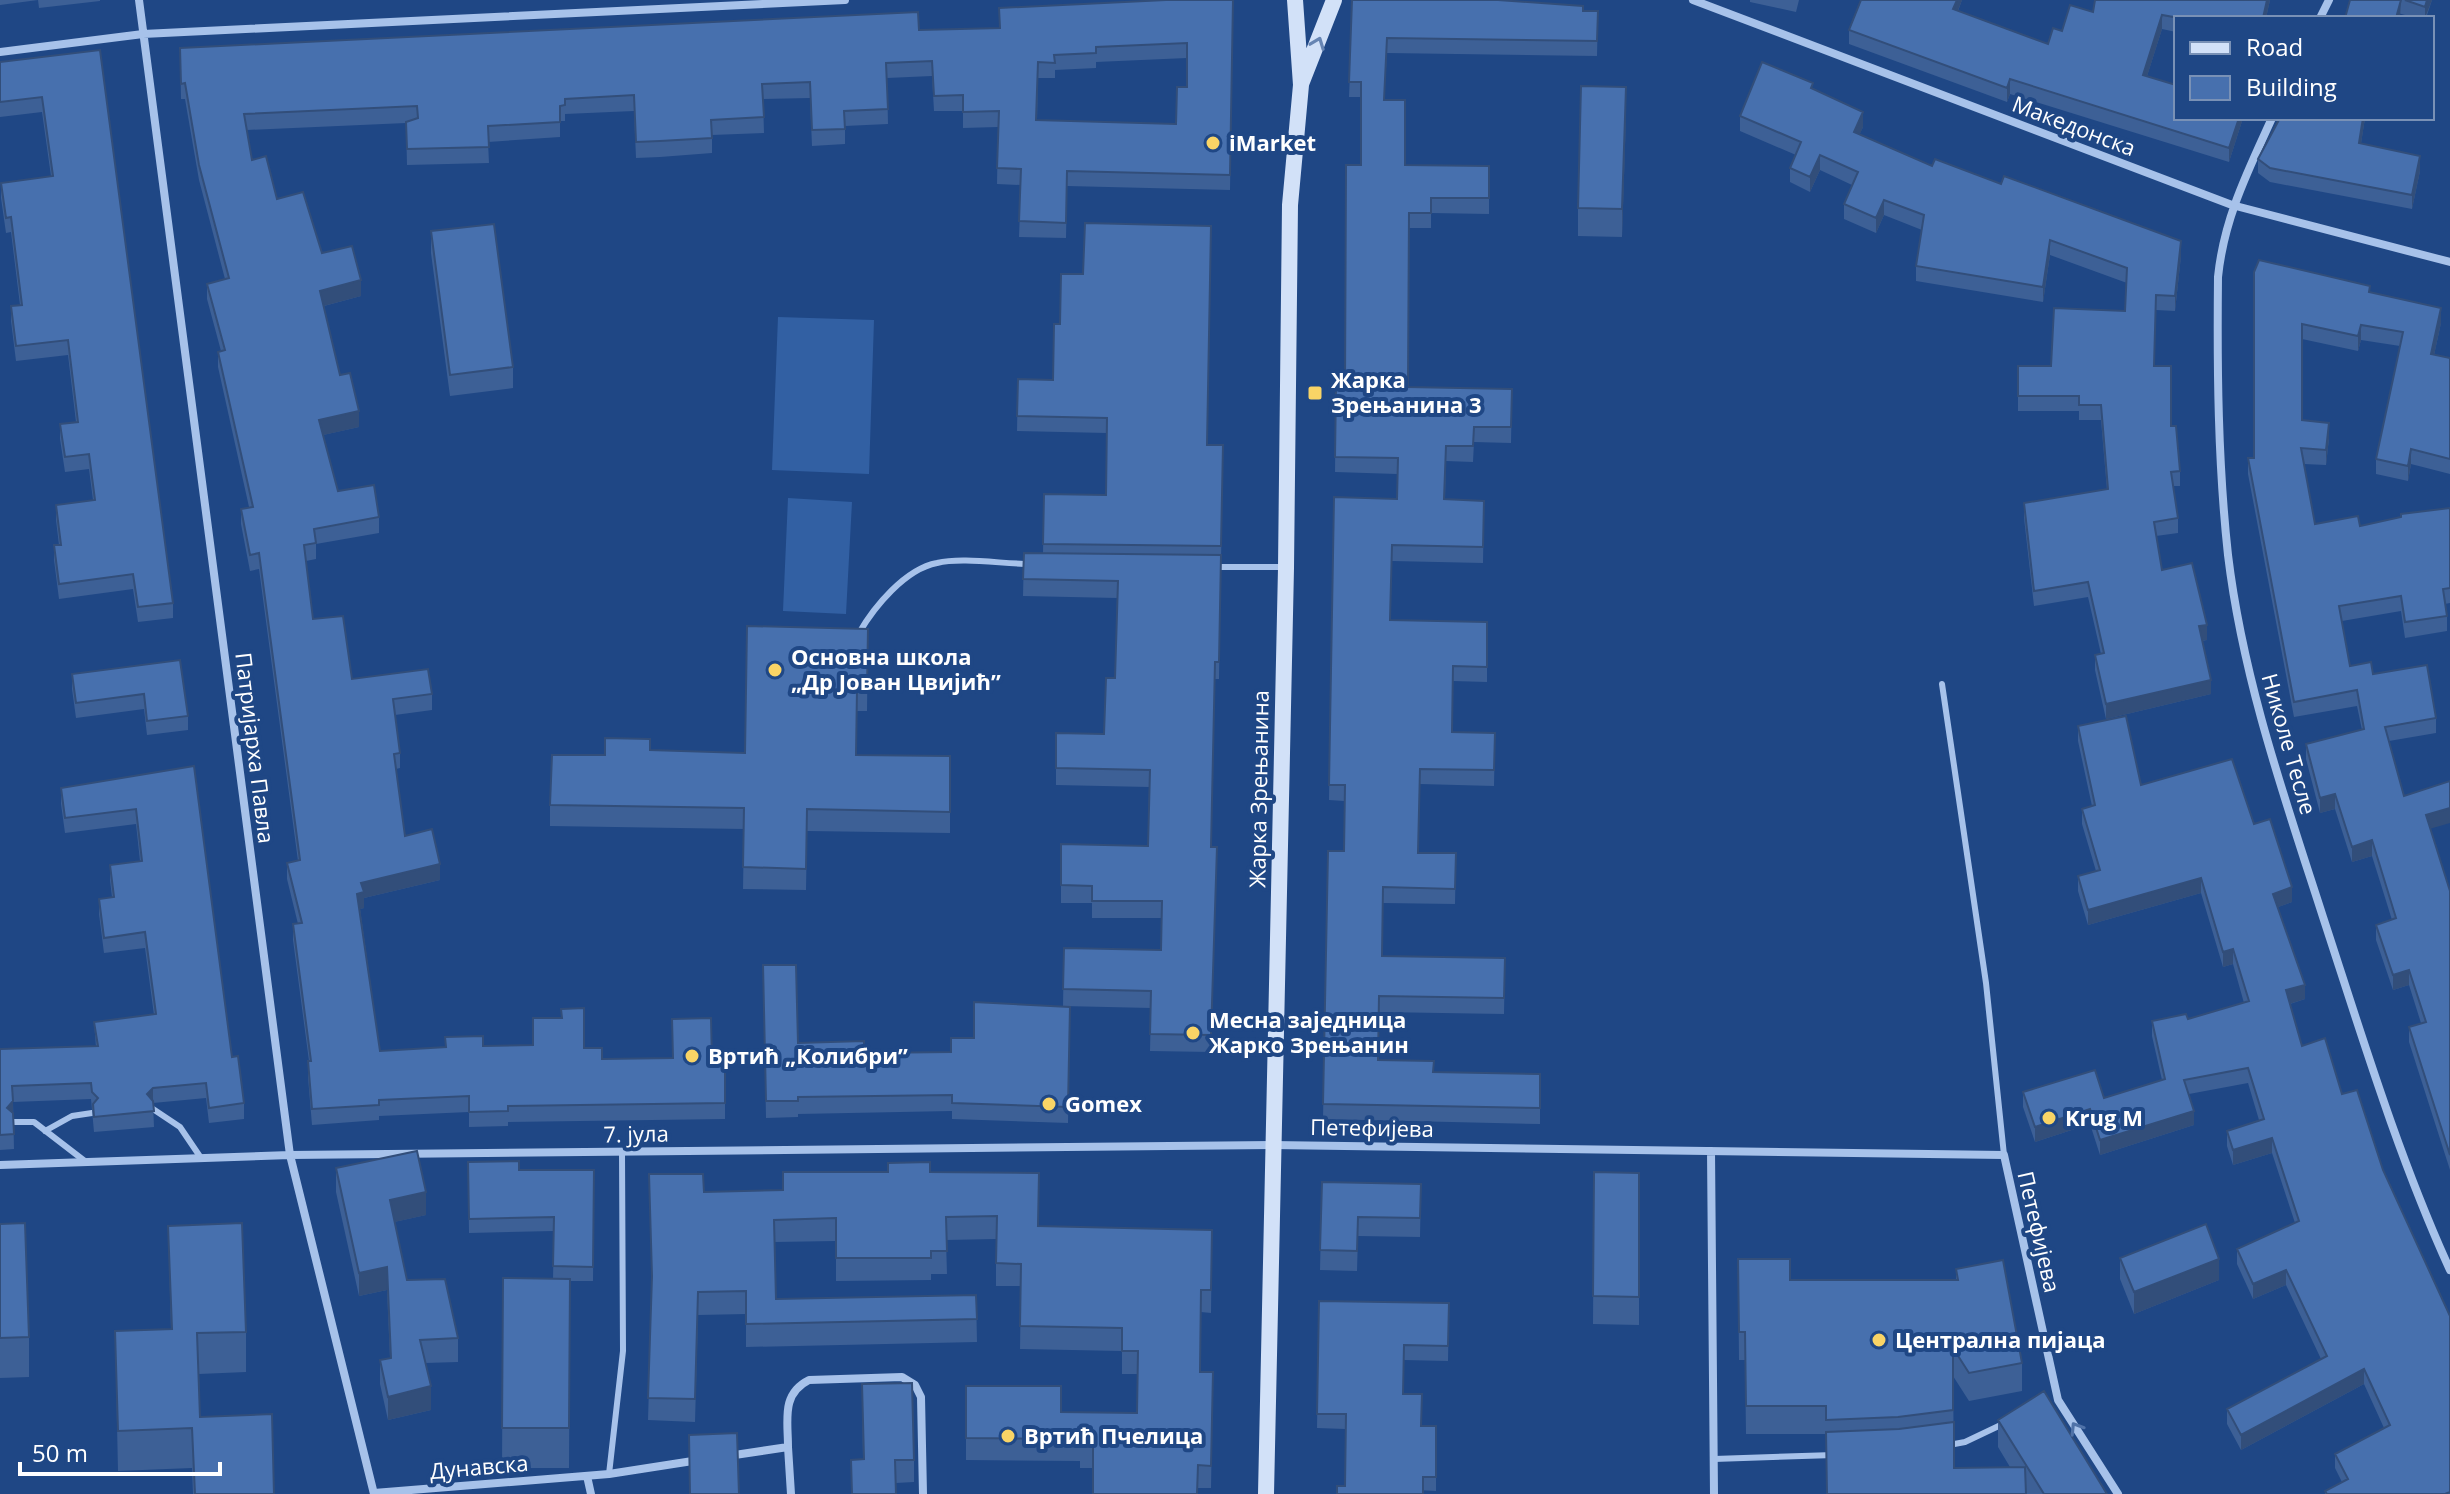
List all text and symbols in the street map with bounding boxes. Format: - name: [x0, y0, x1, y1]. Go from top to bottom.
- legend: [2174, 16, 2434, 120]
- text: Road: [2246, 30, 2303, 63]
- one-way arrow: [1308, 37, 1325, 51]
- text: Building: [2246, 70, 2337, 103]
- street label: Македонска: [2008, 88, 2140, 162]
- place label: iMarket: [1229, 127, 1316, 157]
- marker: iMarket: [1204, 134, 1222, 152]
- place label: Жарка Зрењанина 3: [1331, 364, 1482, 419]
- marker: Жарка Зрењанина 3: [1306, 384, 1324, 402]
- place label: Основна школа „Др Јован Цвијић”: [791, 641, 1001, 696]
- street label: Патријарха Павла: [229, 651, 283, 845]
- marker: Основна школа „Др Јован Цвијић”: [766, 661, 784, 679]
- street label: Николе Тесле: [2256, 670, 2324, 818]
- street label: Жарка Зрењанина: [1241, 690, 1275, 888]
- place label: Месна заједница Жарко Зрењанин: [1209, 1004, 1409, 1059]
- marker: Месна заједница Жарко Зрењанин: [1184, 1024, 1202, 1042]
- place label: Вртић „Колибри”: [708, 1040, 908, 1070]
- marker: Вртић „Колибри”: [683, 1047, 701, 1065]
- place label: Gomex: [1065, 1088, 1142, 1118]
- marker: Gomex: [1040, 1095, 1058, 1113]
- place label: Krug M: [2065, 1102, 2143, 1132]
- marker: Krug M: [2040, 1109, 2058, 1127]
- street label: Петефијева: [1310, 1111, 1434, 1143]
- street label: 7. јула: [603, 1117, 669, 1149]
- street label: Петефијева: [2011, 1168, 2068, 1295]
- place label: Централна пијаца: [1895, 1324, 2106, 1354]
- marker: Централна пијаца: [1870, 1331, 1888, 1349]
- place label: Вртић Пчелица: [1024, 1420, 1203, 1450]
- one-way arrow: [2070, 1422, 2085, 1437]
- scale bar: [20, 1426, 220, 1476]
- marker: Вртић Пчелица: [999, 1427, 1017, 1445]
- text: 50 m: [32, 1436, 88, 1469]
- street label: Дунавска: [428, 1447, 530, 1485]

